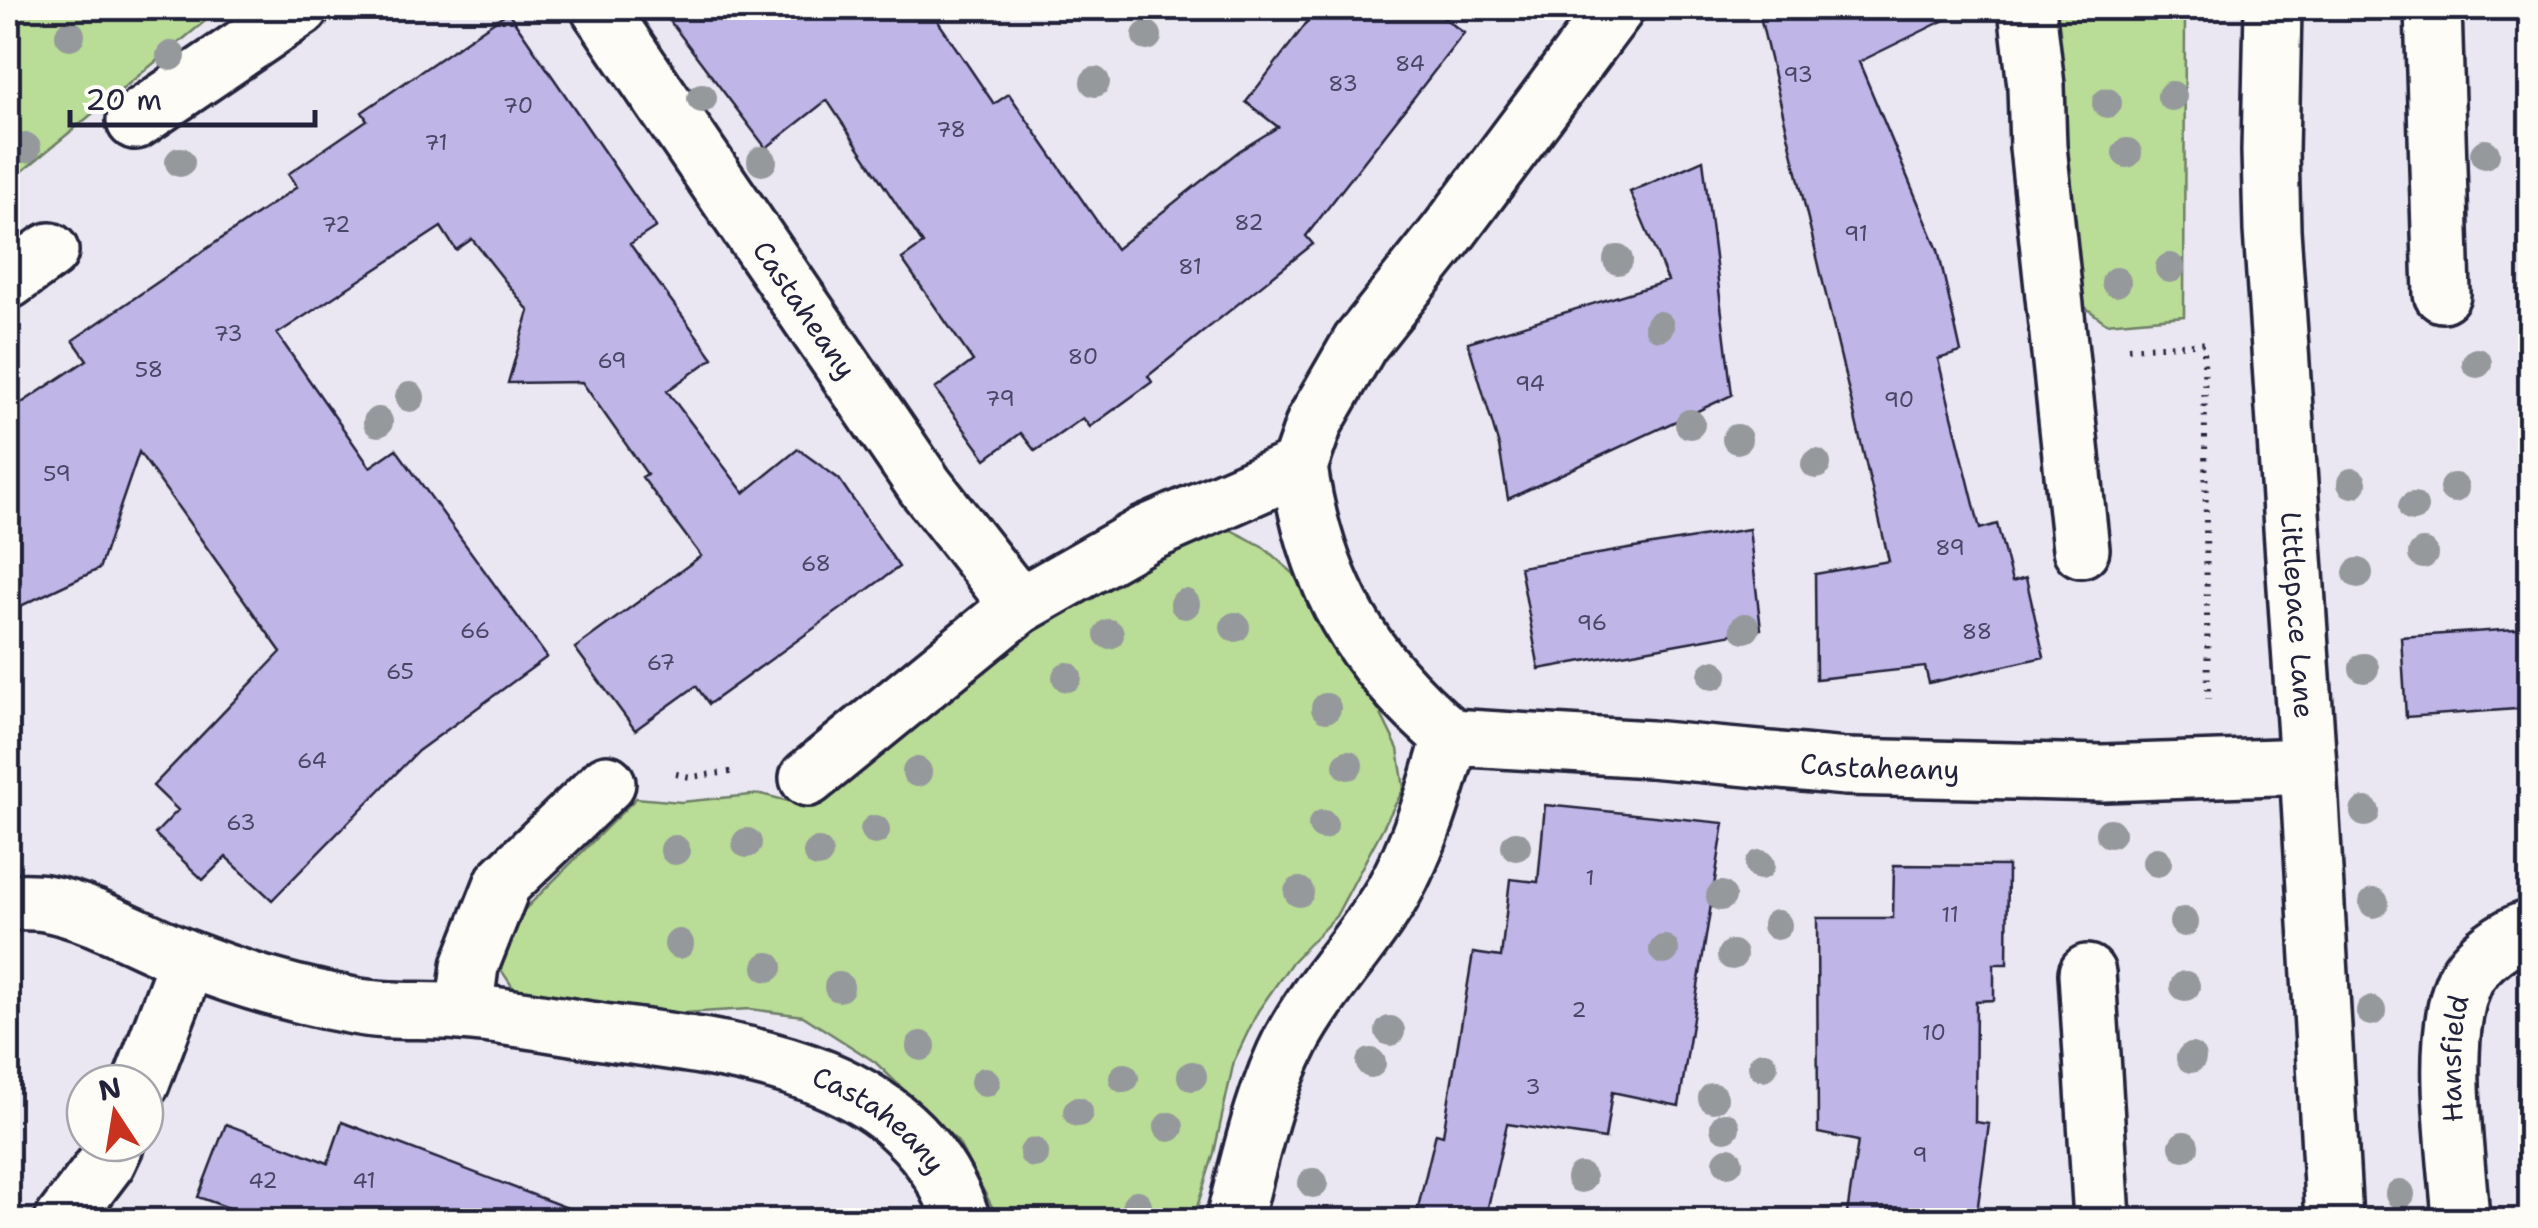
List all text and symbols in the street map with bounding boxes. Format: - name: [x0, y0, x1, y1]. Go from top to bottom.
- house number: 84: [1395, 49, 1425, 78]
- house number: 93: [1783, 60, 1813, 89]
- scale bar: [70, 65, 315, 127]
- house number: 83: [1328, 69, 1358, 98]
- text: 20 m: [85, 79, 162, 120]
- house number: 70: [503, 91, 533, 120]
- house number: 78: [936, 115, 966, 144]
- house number: 71: [424, 128, 448, 157]
- house number: 82: [1234, 208, 1264, 237]
- house number: 72: [322, 210, 351, 239]
- house number: 91: [1844, 219, 1868, 248]
- street label: Castaheany: [744, 233, 865, 386]
- house number: 81: [1178, 252, 1202, 281]
- house number: 73: [213, 319, 243, 348]
- house number: 80: [1068, 342, 1098, 371]
- house number: 69: [597, 346, 627, 375]
- house number: 58: [135, 355, 163, 384]
- house number: 94: [1515, 369, 1545, 398]
- house number: 79: [985, 384, 1015, 413]
- house number: 90: [1884, 385, 1914, 414]
- house number: 59: [43, 459, 71, 488]
- street label: Littlepace Lane: [2272, 510, 2324, 720]
- house number: 89: [1935, 533, 1965, 562]
- house number: 68: [801, 549, 831, 578]
- house number: 96: [1577, 608, 1607, 637]
- house number: 66: [460, 616, 490, 645]
- house number: 88: [1962, 617, 1992, 646]
- house number: 67: [647, 648, 675, 677]
- house number: 65: [386, 657, 414, 686]
- street label: Castaheany: [1799, 744, 1960, 789]
- house number: 64: [297, 746, 327, 775]
- house number: 63: [226, 808, 256, 837]
- house number: 1: [1585, 863, 1595, 892]
- house number: 11: [1941, 900, 1959, 929]
- street label: Hansfield: [2432, 991, 2478, 1123]
- house number: 2: [1571, 995, 1587, 1024]
- house number: 10: [1922, 1018, 1946, 1047]
- street label: Castaheany: [807, 1057, 954, 1181]
- north arrow: [65, 1063, 165, 1163]
- text: N: [95, 1068, 125, 1109]
- house number: 3: [1525, 1072, 1541, 1101]
- house number: 9: [1912, 1140, 1928, 1169]
- house number: 42: [248, 1166, 278, 1195]
- house number: 41: [352, 1166, 376, 1195]

